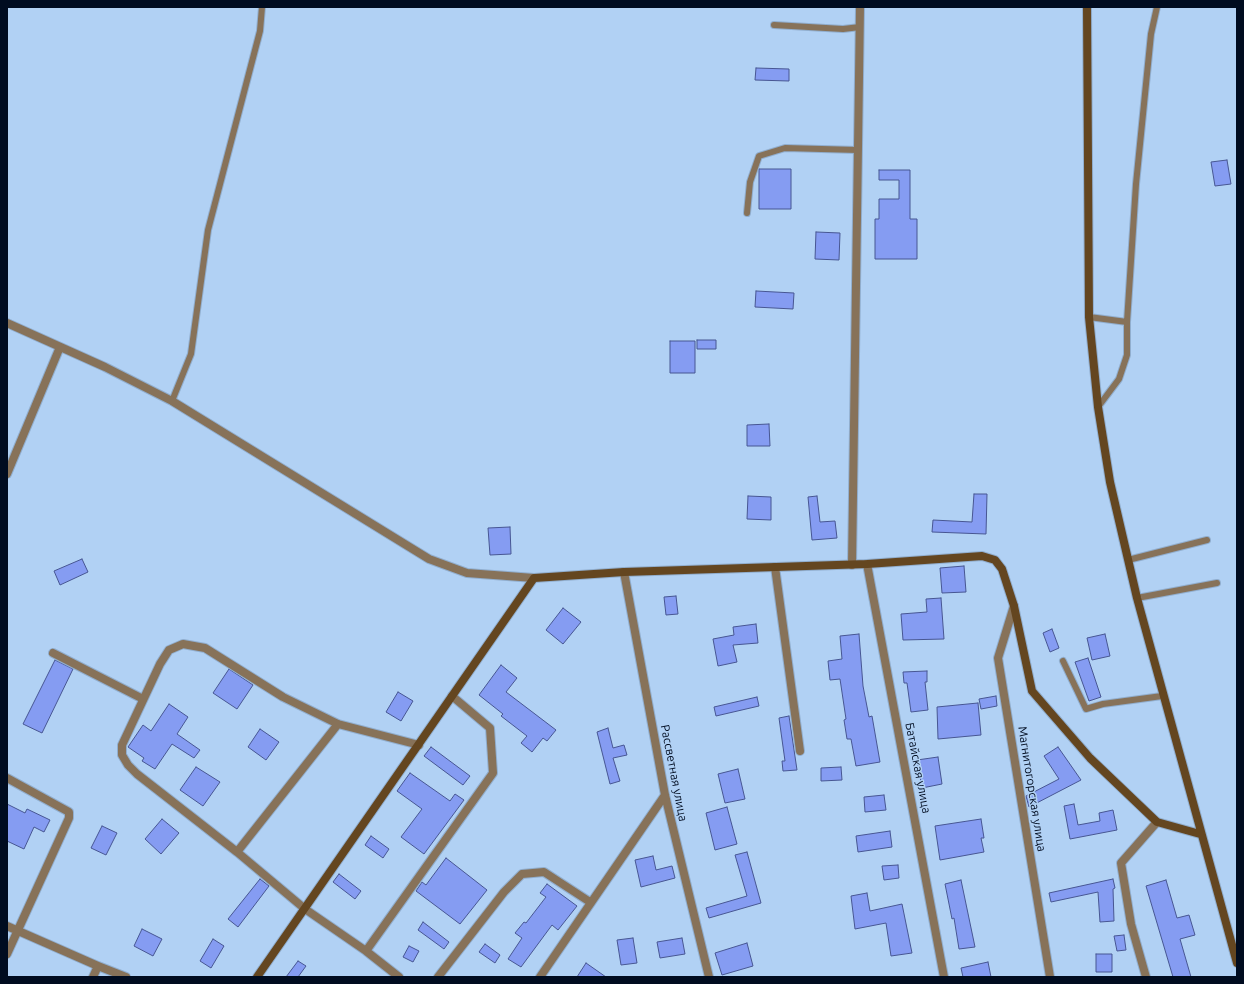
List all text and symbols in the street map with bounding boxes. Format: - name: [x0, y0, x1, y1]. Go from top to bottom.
- street label: Батайская улица: [902, 721, 934, 815]
- street label: Рассветная улица: [658, 723, 690, 823]
- street label: Магнитогорская улица: [1015, 725, 1049, 853]

